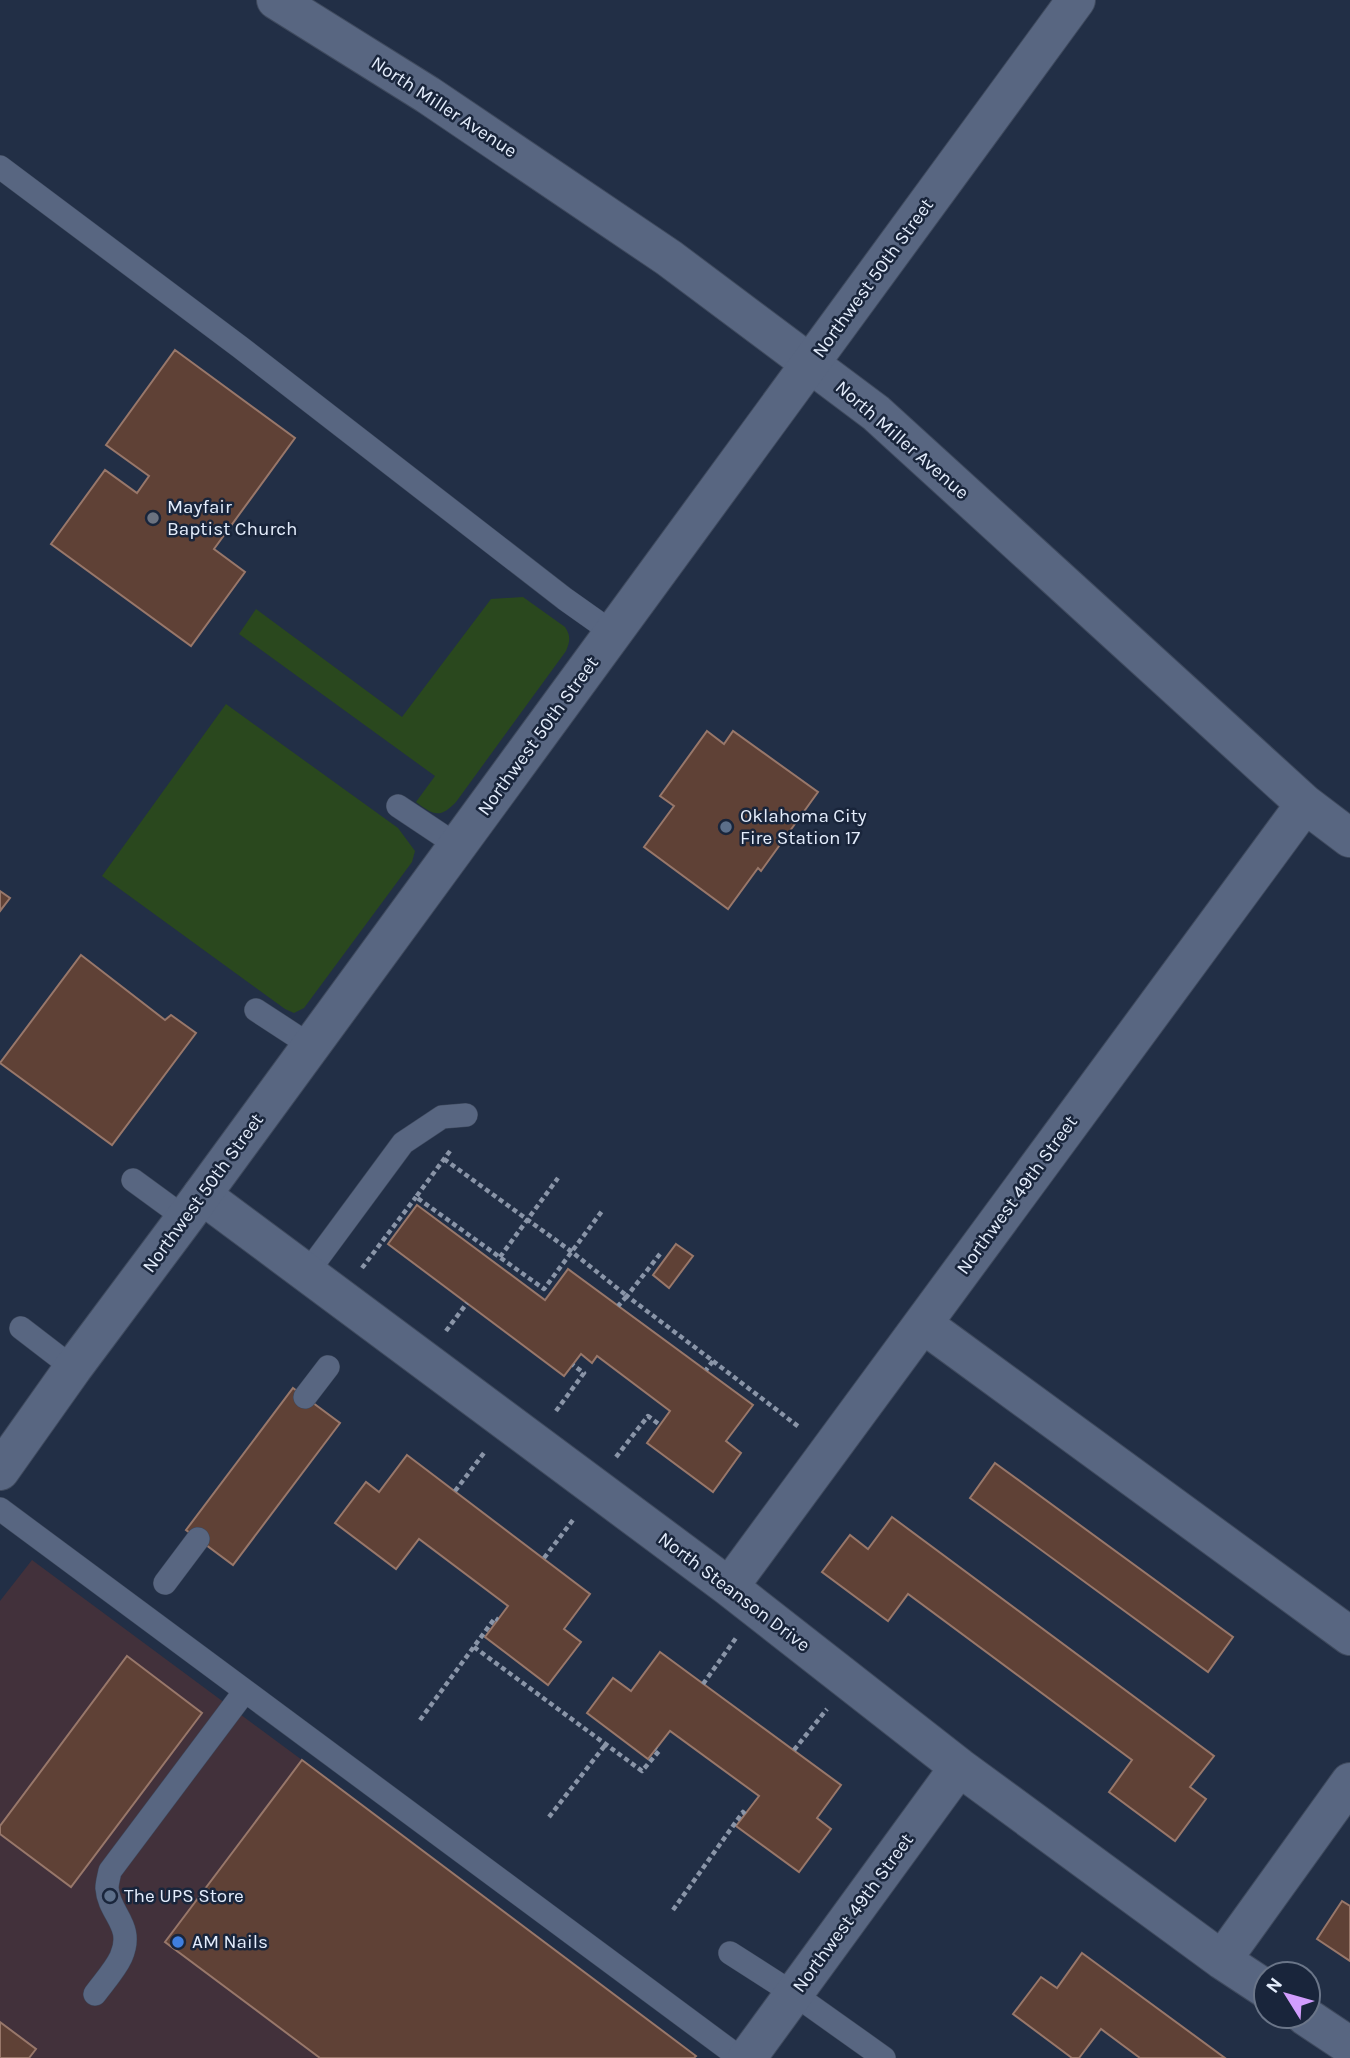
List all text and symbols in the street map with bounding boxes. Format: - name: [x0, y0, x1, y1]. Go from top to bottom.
- street label: North Miller Avenue: [367, 52, 521, 162]
- street label: Northwest 50th Street: [808, 194, 938, 362]
- street label: North Miller Avenue: [831, 376, 973, 504]
- place label: Mayfair Baptist Church: [167, 496, 298, 540]
- marker: Mayfair Baptist Church: [145, 510, 161, 526]
- street label: Northwest 50th Street: [473, 652, 603, 820]
- place label: Oklahoma City Fire Station 17: [740, 805, 867, 849]
- marker: Oklahoma City Fire Station 17: [718, 819, 734, 835]
- street label: Northwest 50th Street: [138, 1109, 268, 1277]
- street label: Northwest 49th Street: [952, 1111, 1082, 1279]
- street label: North Steanson Drive: [654, 1528, 814, 1656]
- street label: Northwest 49th Street: [788, 1829, 918, 1997]
- place label: The UPS Store: [124, 1885, 244, 1907]
- marker: The UPS Store: [102, 1888, 118, 1904]
- place label: AM Nails: [192, 1931, 268, 1953]
- marker: AM Nails: [170, 1934, 186, 1950]
- north arrow: [1252, 1960, 1322, 2030]
- text: N: [1261, 1973, 1287, 1997]

